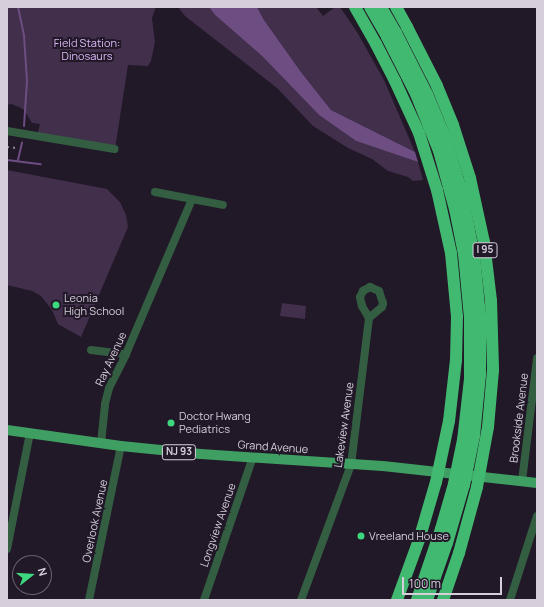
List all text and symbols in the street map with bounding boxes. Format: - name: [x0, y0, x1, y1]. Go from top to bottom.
- park label: Field Station: Dinosaurs: [54, 37, 120, 63]
- road number: I 95: [472, 242, 498, 258]
- place label: Leonia High School: [64, 292, 124, 318]
- marker: Leonia High School: [51, 300, 61, 310]
- street label: Ray Avenue: [93, 330, 129, 388]
- street label: Brookside Avenue: [507, 372, 531, 464]
- street label: Lakeview Avenue: [331, 382, 357, 468]
- place label: Doctor Hwang Pediatrics: [179, 410, 251, 436]
- marker: Doctor Hwang Pediatrics: [166, 418, 176, 428]
- street label: Grand Avenue: [237, 438, 309, 456]
- road number: NJ 93: [161, 444, 197, 460]
- street label: Overlook Avenue: [80, 478, 110, 564]
- street label: Longview Avenue: [197, 481, 239, 569]
- place label: Vreeland House: [369, 529, 449, 543]
- marker: Vreeland House: [356, 531, 366, 541]
- north arrow: [12, 555, 52, 595]
- text: N: [35, 566, 51, 578]
- scale bar: [404, 569, 504, 595]
- text: 100 m: [409, 575, 441, 592]

